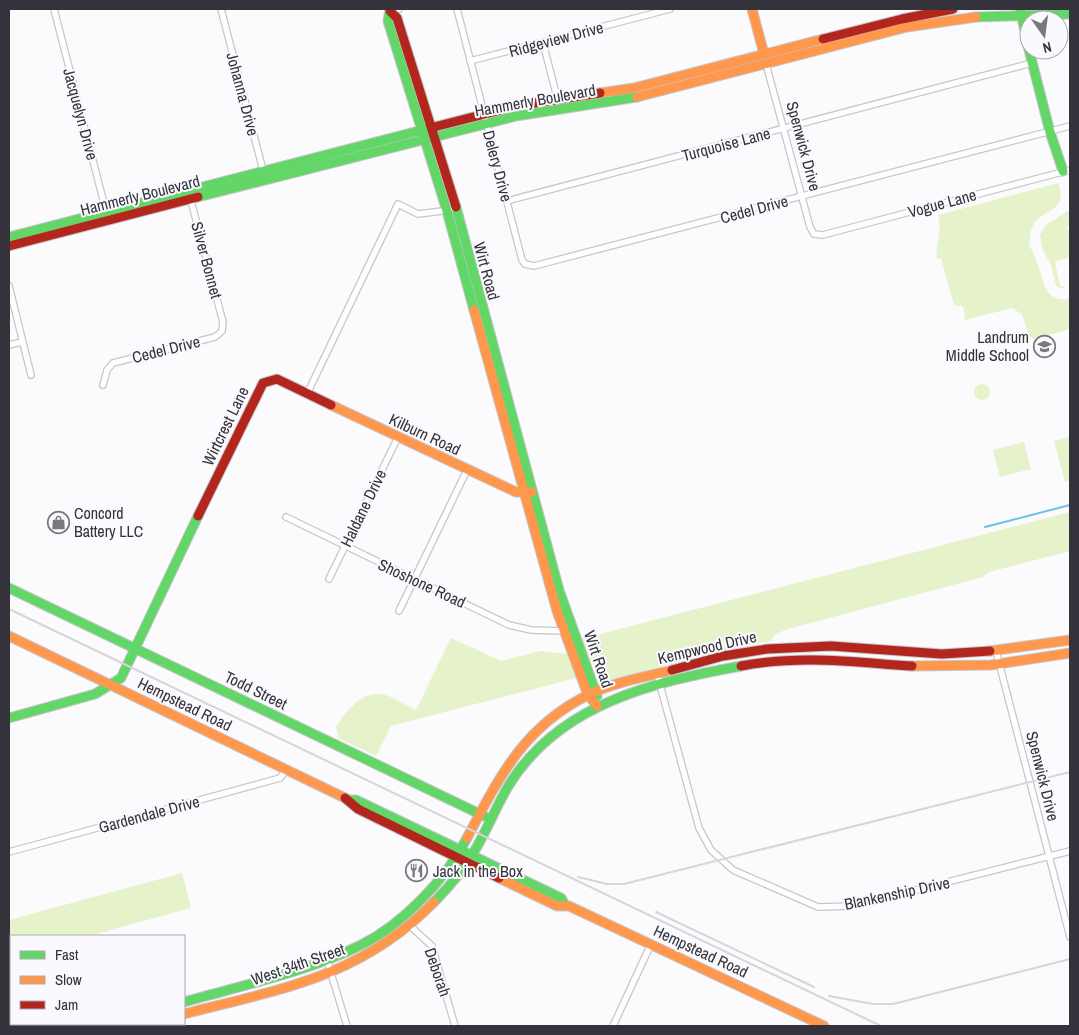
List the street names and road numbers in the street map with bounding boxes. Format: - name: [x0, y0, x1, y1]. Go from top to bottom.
- street label: Ridgeview Drive: [506, 16, 606, 62]
- street label: Johanna Drive: [221, 50, 265, 138]
- street label: Jacquelyn Drive: [58, 66, 104, 162]
- street label: Hammerly Boulevard: [473, 79, 597, 121]
- street label: Spenwick Drive: [781, 99, 827, 193]
- street label: Turquoise Lane: [679, 122, 773, 166]
- street label: Delery Drive: [478, 128, 518, 204]
- street label: Hammerly Boulevard: [78, 170, 202, 220]
- street label: Vogue Lane: [905, 183, 979, 223]
- street label: Cedel Drive: [718, 189, 790, 229]
- street label: Silver Bonnet: [186, 219, 228, 301]
- street label: Wirt Road: [469, 240, 505, 302]
- street label: Cedel Drive: [130, 330, 202, 368]
- street label: Wirtcrest Lane: [196, 383, 254, 469]
- street label: Kilburn Road: [386, 408, 464, 460]
- street label: Haldane Drive: [335, 465, 391, 551]
- street label: Shoshone Road: [375, 553, 469, 613]
- street label: Kempwood Drive: [656, 625, 758, 669]
- street label: Wirt Road: [579, 627, 619, 691]
- street label: Todd Street: [221, 665, 291, 715]
- street label: Hempstead Road: [134, 672, 236, 736]
- street label: Spenwick Drive: [1021, 729, 1065, 823]
- street label: Gardendale Drive: [96, 790, 202, 838]
- street label: Blankenship Drive: [842, 871, 952, 915]
- street label: Hempstead Road: [650, 919, 752, 983]
- street label: West 34th Street: [248, 938, 348, 990]
- street label: Deborah: [419, 945, 457, 999]

